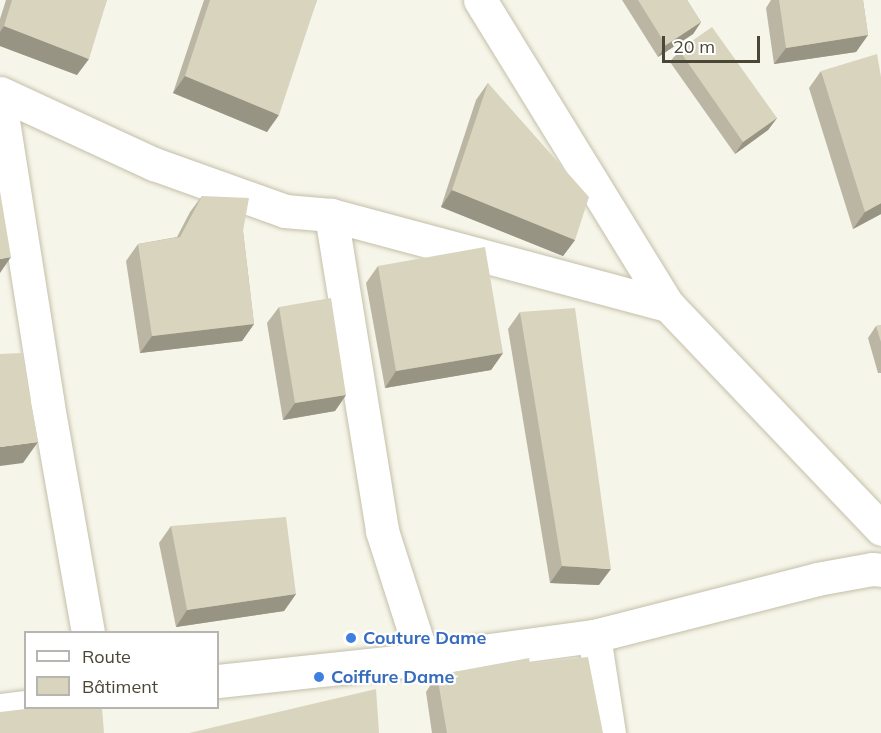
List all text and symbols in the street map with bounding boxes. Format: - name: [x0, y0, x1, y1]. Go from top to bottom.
- scale bar: [665, 24, 762, 62]
- text: 20 m: [673, 35, 715, 58]
- place label: Couture Dame: [363, 627, 486, 649]
- legend: [24, 631, 219, 709]
- marker: Couture Dame: [344, 631, 358, 645]
- text: Route: [82, 645, 131, 668]
- place label: Coiffure Dame: [331, 666, 454, 688]
- marker: Coiffure Dame: [312, 670, 326, 684]
- text: Bâtiment: [82, 675, 158, 698]

